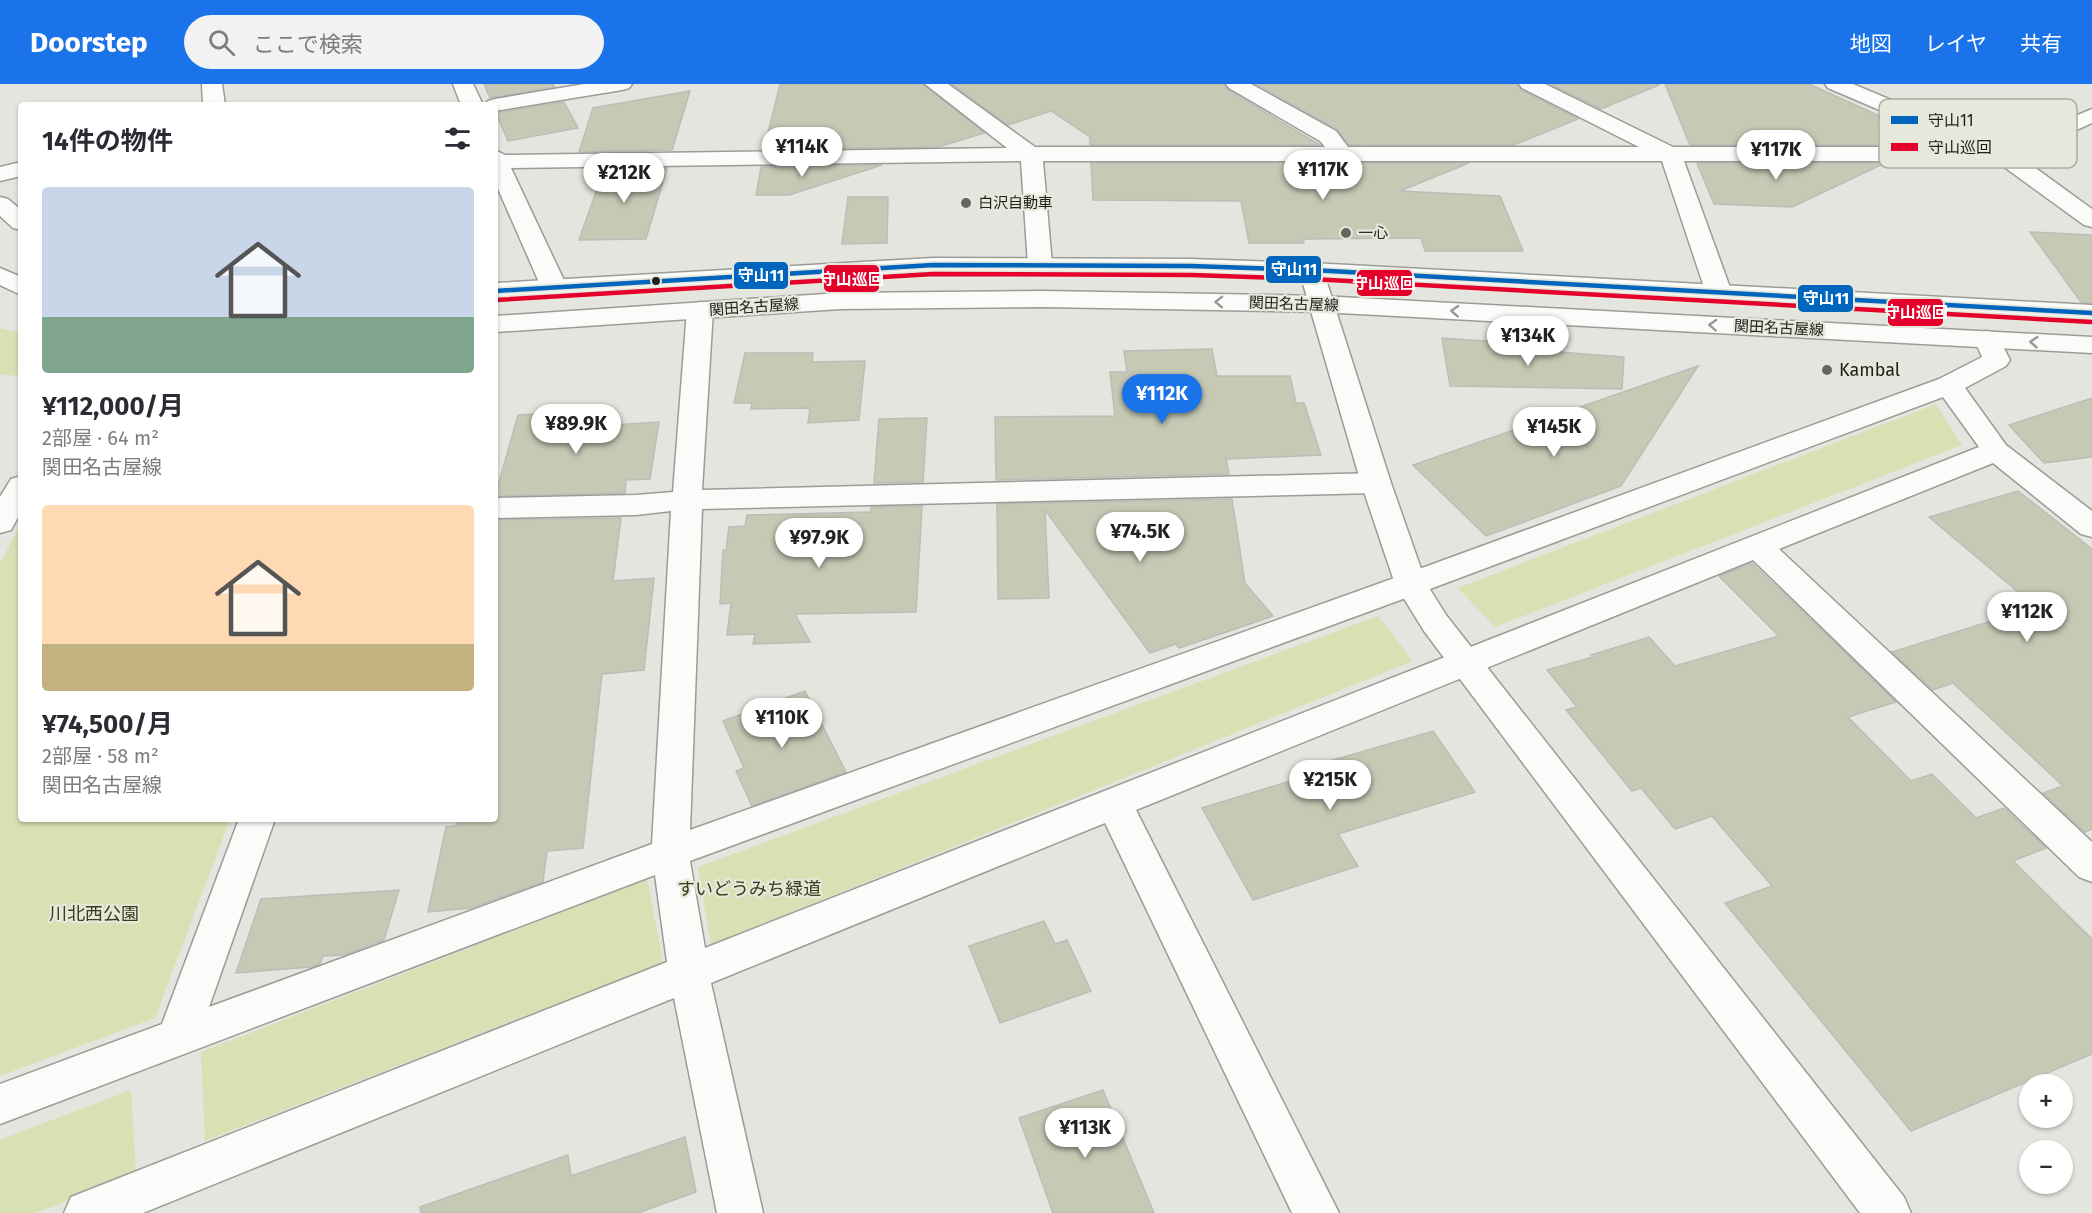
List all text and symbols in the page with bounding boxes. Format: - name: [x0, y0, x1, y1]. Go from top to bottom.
- search box: [184, 15, 604, 69]
- text: Doorstep: [30, 26, 148, 59]
- icon: search: [205, 26, 238, 59]
- text: ここで検索: [253, 31, 363, 58]
- text: 地図: [1850, 31, 1892, 57]
- text: レイヤ: [1925, 31, 1987, 57]
- text: 共有: [2020, 31, 2062, 57]
- legend: [1879, 99, 2077, 168]
- text: 守山11: [1928, 111, 1974, 130]
- icon: filters: [441, 122, 474, 155]
- text: 14件の物件: [42, 126, 173, 157]
- pin: ¥114K: [760, 127, 844, 178]
- pin: ¥117K: [1734, 130, 1818, 181]
- text: ¥114K: [776, 134, 828, 158]
- text: ¥117K: [1751, 137, 1801, 161]
- text: 守山巡回: [1928, 138, 1992, 157]
- pin: ¥117K: [1281, 150, 1365, 201]
- pin: ¥212K: [582, 153, 666, 204]
- text: ¥117K: [1298, 157, 1348, 181]
- text: ¥212K: [597, 160, 651, 184]
- place label: 白沢自動車: [978, 194, 1053, 212]
- marker: 白沢自動車: [959, 196, 973, 210]
- place label: 一心: [1358, 224, 1388, 242]
- icon: home: [204, 226, 312, 334]
- marker: 一心: [1339, 226, 1353, 240]
- line badge: 守山11: [1265, 255, 1322, 284]
- text: 守山11: [1271, 260, 1317, 279]
- line badge: 守山11: [733, 261, 789, 290]
- line badge: 守山巡回: [823, 264, 880, 293]
- text: 守山11: [738, 266, 784, 285]
- line badge: 守山巡回: [1356, 269, 1413, 297]
- text: 守山巡回: [820, 270, 884, 289]
- text: 守山巡回: [1352, 274, 1416, 293]
- unlabelled marker: [650, 275, 662, 287]
- line badge: 守山11: [1797, 284, 1854, 313]
- text: 守山11: [1803, 289, 1849, 308]
- street label: 関田名古屋線: [1249, 293, 1339, 315]
- street label: 関田名古屋線: [708, 295, 800, 319]
- one-way arrow: [1214, 296, 1223, 308]
- line badge: 守山巡回: [1887, 298, 1944, 327]
- text: 守山巡回: [1884, 303, 1948, 322]
- one-way arrow: [1451, 304, 1460, 317]
- pin: ¥134K: [1486, 316, 1570, 367]
- street label: 関田名古屋線: [1734, 317, 1824, 339]
- one-way arrow: [1709, 318, 1718, 331]
- text: ¥134K: [1501, 323, 1555, 347]
- one-way arrow: [2029, 335, 2038, 348]
- place label: Kambal: [1839, 359, 1900, 381]
- marker: Kambal: [1820, 363, 1834, 377]
- pin: ¥112K: [1120, 374, 1204, 425]
- text: ¥112K: [1136, 381, 1188, 405]
- text: ¥112,000/月: [42, 391, 184, 422]
- pin: ¥89.9K: [527, 404, 625, 455]
- pin: ¥145K: [1512, 407, 1596, 458]
- text: ¥89.9K: [545, 411, 607, 435]
- text: ¥145K: [1527, 414, 1581, 438]
- text: 2部屋 · 64 m²: [42, 426, 159, 450]
- text: 関田名古屋線: [42, 455, 162, 479]
- pin: ¥74.5K: [1091, 512, 1189, 563]
- pin: ¥97.9K: [770, 518, 868, 569]
- text: ¥74.5K: [1110, 519, 1170, 543]
- text: ¥97.9K: [789, 525, 849, 549]
- icon: home: [204, 544, 312, 652]
- pin: ¥112K: [1985, 592, 2069, 643]
- text: ¥112K: [2001, 599, 2053, 623]
- pin: ¥110K: [740, 698, 824, 749]
- text: ¥110K: [755, 705, 809, 729]
- text: ¥74,500/月: [42, 709, 173, 740]
- text: 2部屋 · 58 m²: [42, 744, 159, 768]
- pin: ¥215K: [1288, 760, 1372, 811]
- text: ¥215K: [1303, 767, 1357, 791]
- text: 関田名古屋線: [42, 773, 162, 797]
- park label: すいどうみち緑道: [677, 878, 821, 900]
- park label: 川北西公園: [49, 903, 139, 925]
- map controls: [2019, 1074, 2073, 1194]
- button: +: [2019, 1074, 2073, 1128]
- pin: ¥113K: [1043, 1108, 1127, 1159]
- text: ¥113K: [1059, 1115, 1111, 1139]
- button: −: [2019, 1140, 2073, 1194]

